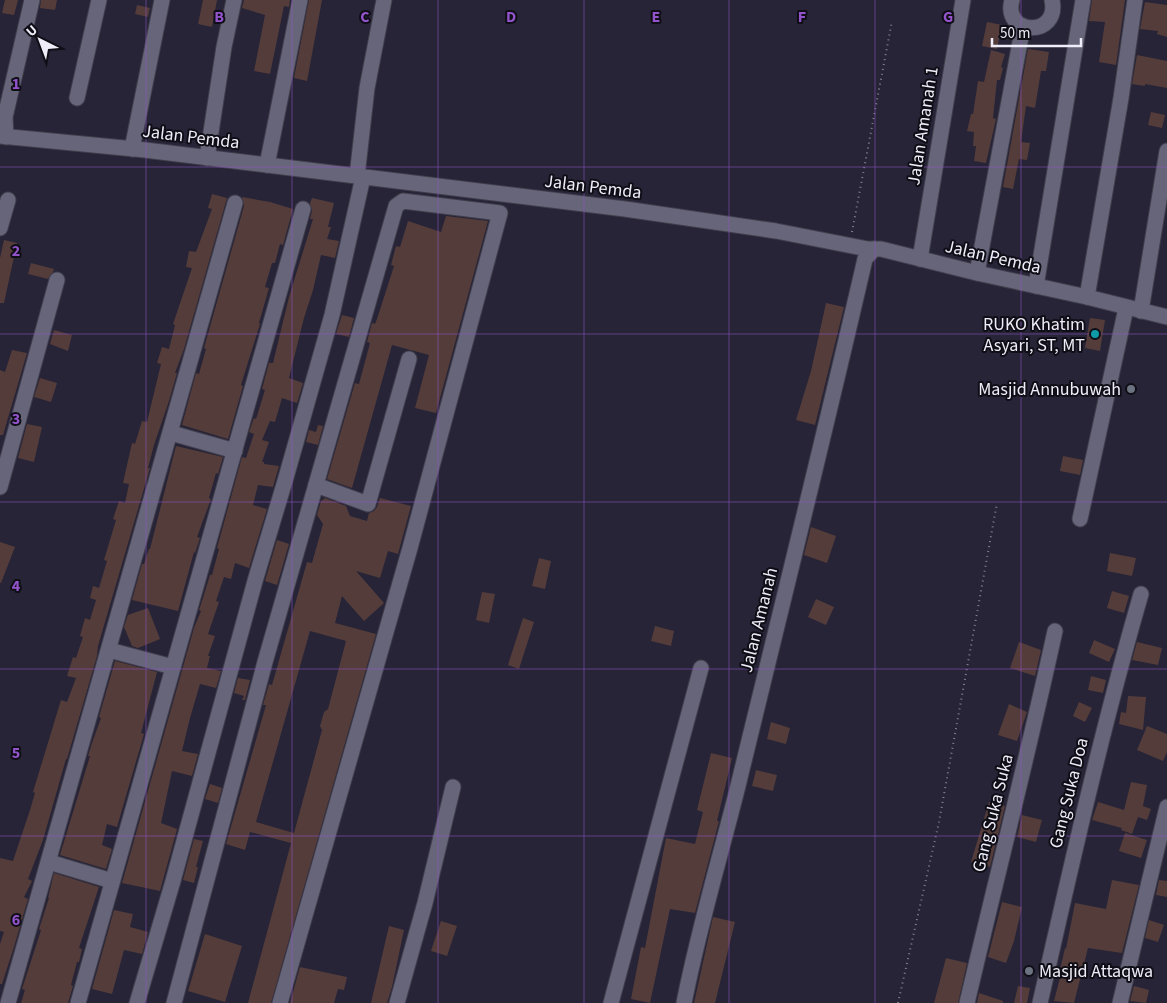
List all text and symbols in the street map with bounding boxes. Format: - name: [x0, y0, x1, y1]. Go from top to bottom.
- text: B: [214, 6, 224, 28]
- text: C: [360, 6, 370, 28]
- text: D: [506, 6, 516, 28]
- text: E: [652, 6, 660, 28]
- text: F: [798, 6, 806, 28]
- text: G: [943, 6, 953, 28]
- north arrow: [15, 15, 65, 65]
- scale bar: [992, 15, 1081, 47]
- text: U: [22, 21, 42, 42]
- text: 50 m: [1000, 23, 1030, 44]
- street label: Jalan Amanah 1: [901, 65, 945, 187]
- text: 1: [12, 73, 20, 95]
- street label: Jalan Pemda: [141, 119, 241, 155]
- street label: Jalan Pemda: [543, 169, 643, 205]
- street label: Jalan Pemda: [943, 234, 1043, 280]
- text: 2: [12, 240, 20, 262]
- place label: RUKO Khatim Asyari, ST, MT: [983, 312, 1085, 358]
- marker: RUKO Khatim Asyari, ST, MT: [1089, 328, 1101, 340]
- place label: Masjid Annubuwah: [978, 377, 1121, 402]
- marker: Masjid Annubuwah: [1125, 383, 1137, 395]
- text: 3: [12, 408, 20, 430]
- street label: Jalan Amanah: [734, 565, 784, 675]
- text: 4: [12, 575, 21, 597]
- street label: Gang Suka Doa: [1043, 735, 1095, 851]
- text: 5: [12, 742, 20, 764]
- street label: Gang Suka Suka: [966, 751, 1020, 875]
- text: 6: [12, 909, 20, 931]
- place label: Masjid Attaqwa: [1039, 959, 1153, 984]
- marker: Masjid Attaqwa: [1023, 965, 1035, 977]

